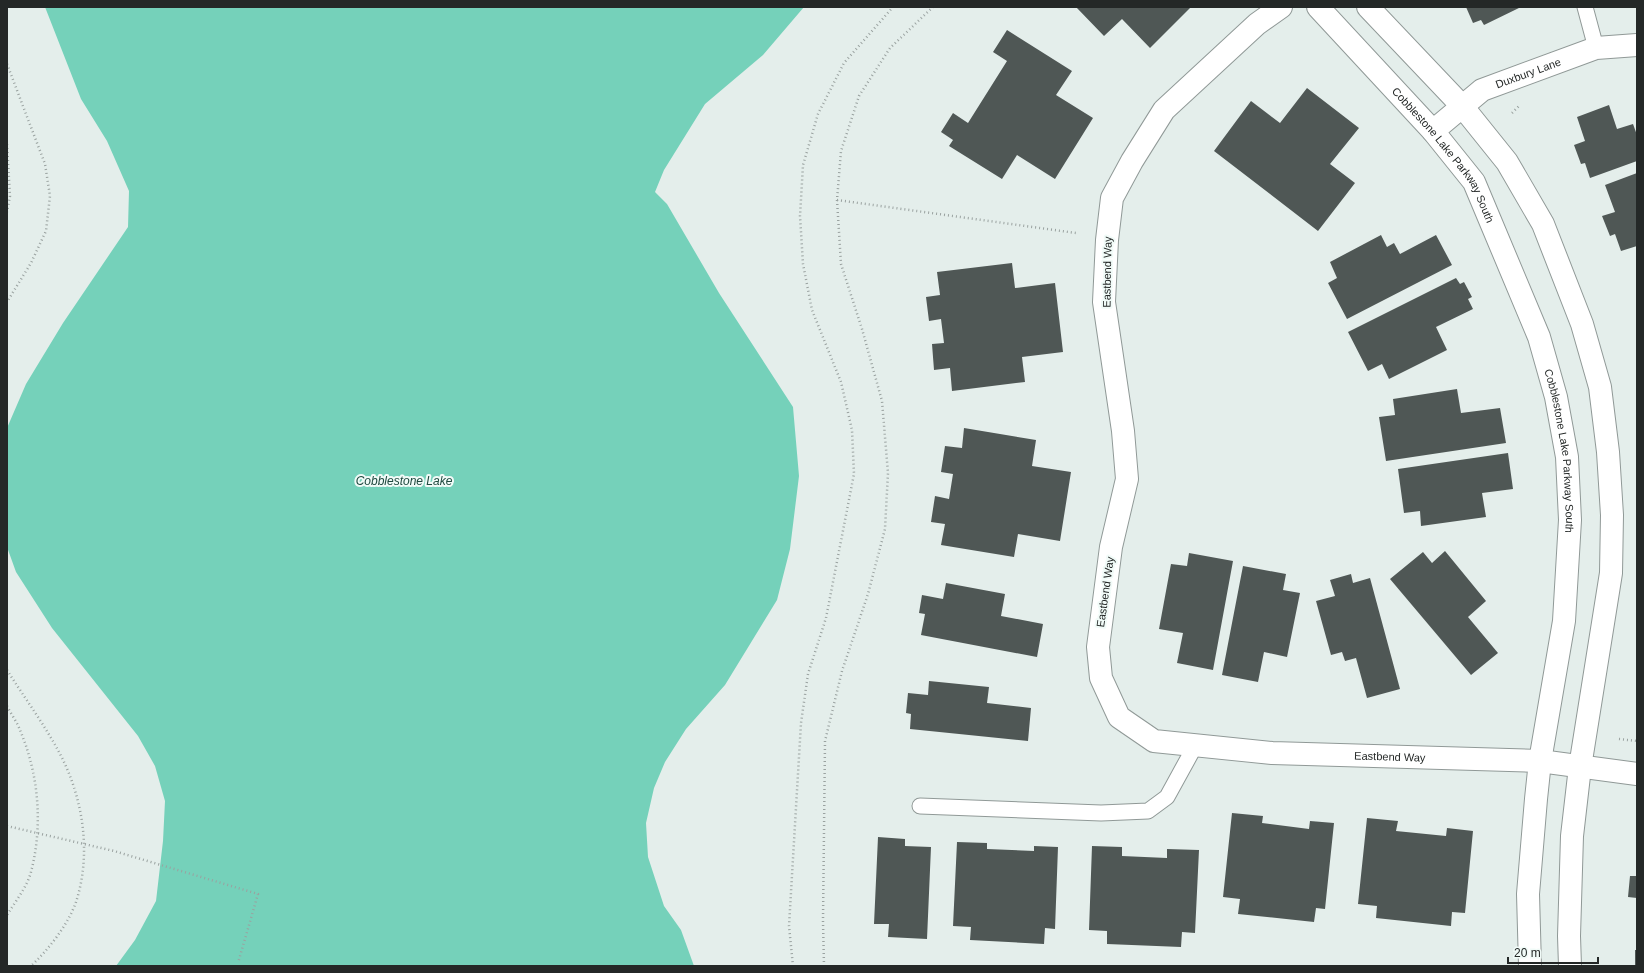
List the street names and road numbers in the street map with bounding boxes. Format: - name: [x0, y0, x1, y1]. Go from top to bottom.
- street label: Duxbury Lane: [1494, 56, 1562, 91]
- street label: Cobblestone Lake Parkway South: [1390, 85, 1496, 224]
- street label: Eastbend Way: [1100, 236, 1114, 308]
- street label: Cobblestone Lake Parkway South: [1542, 368, 1576, 533]
- street label: Eastbend Way: [1094, 555, 1116, 628]
- street label: Eastbend Way: [1354, 749, 1426, 764]

